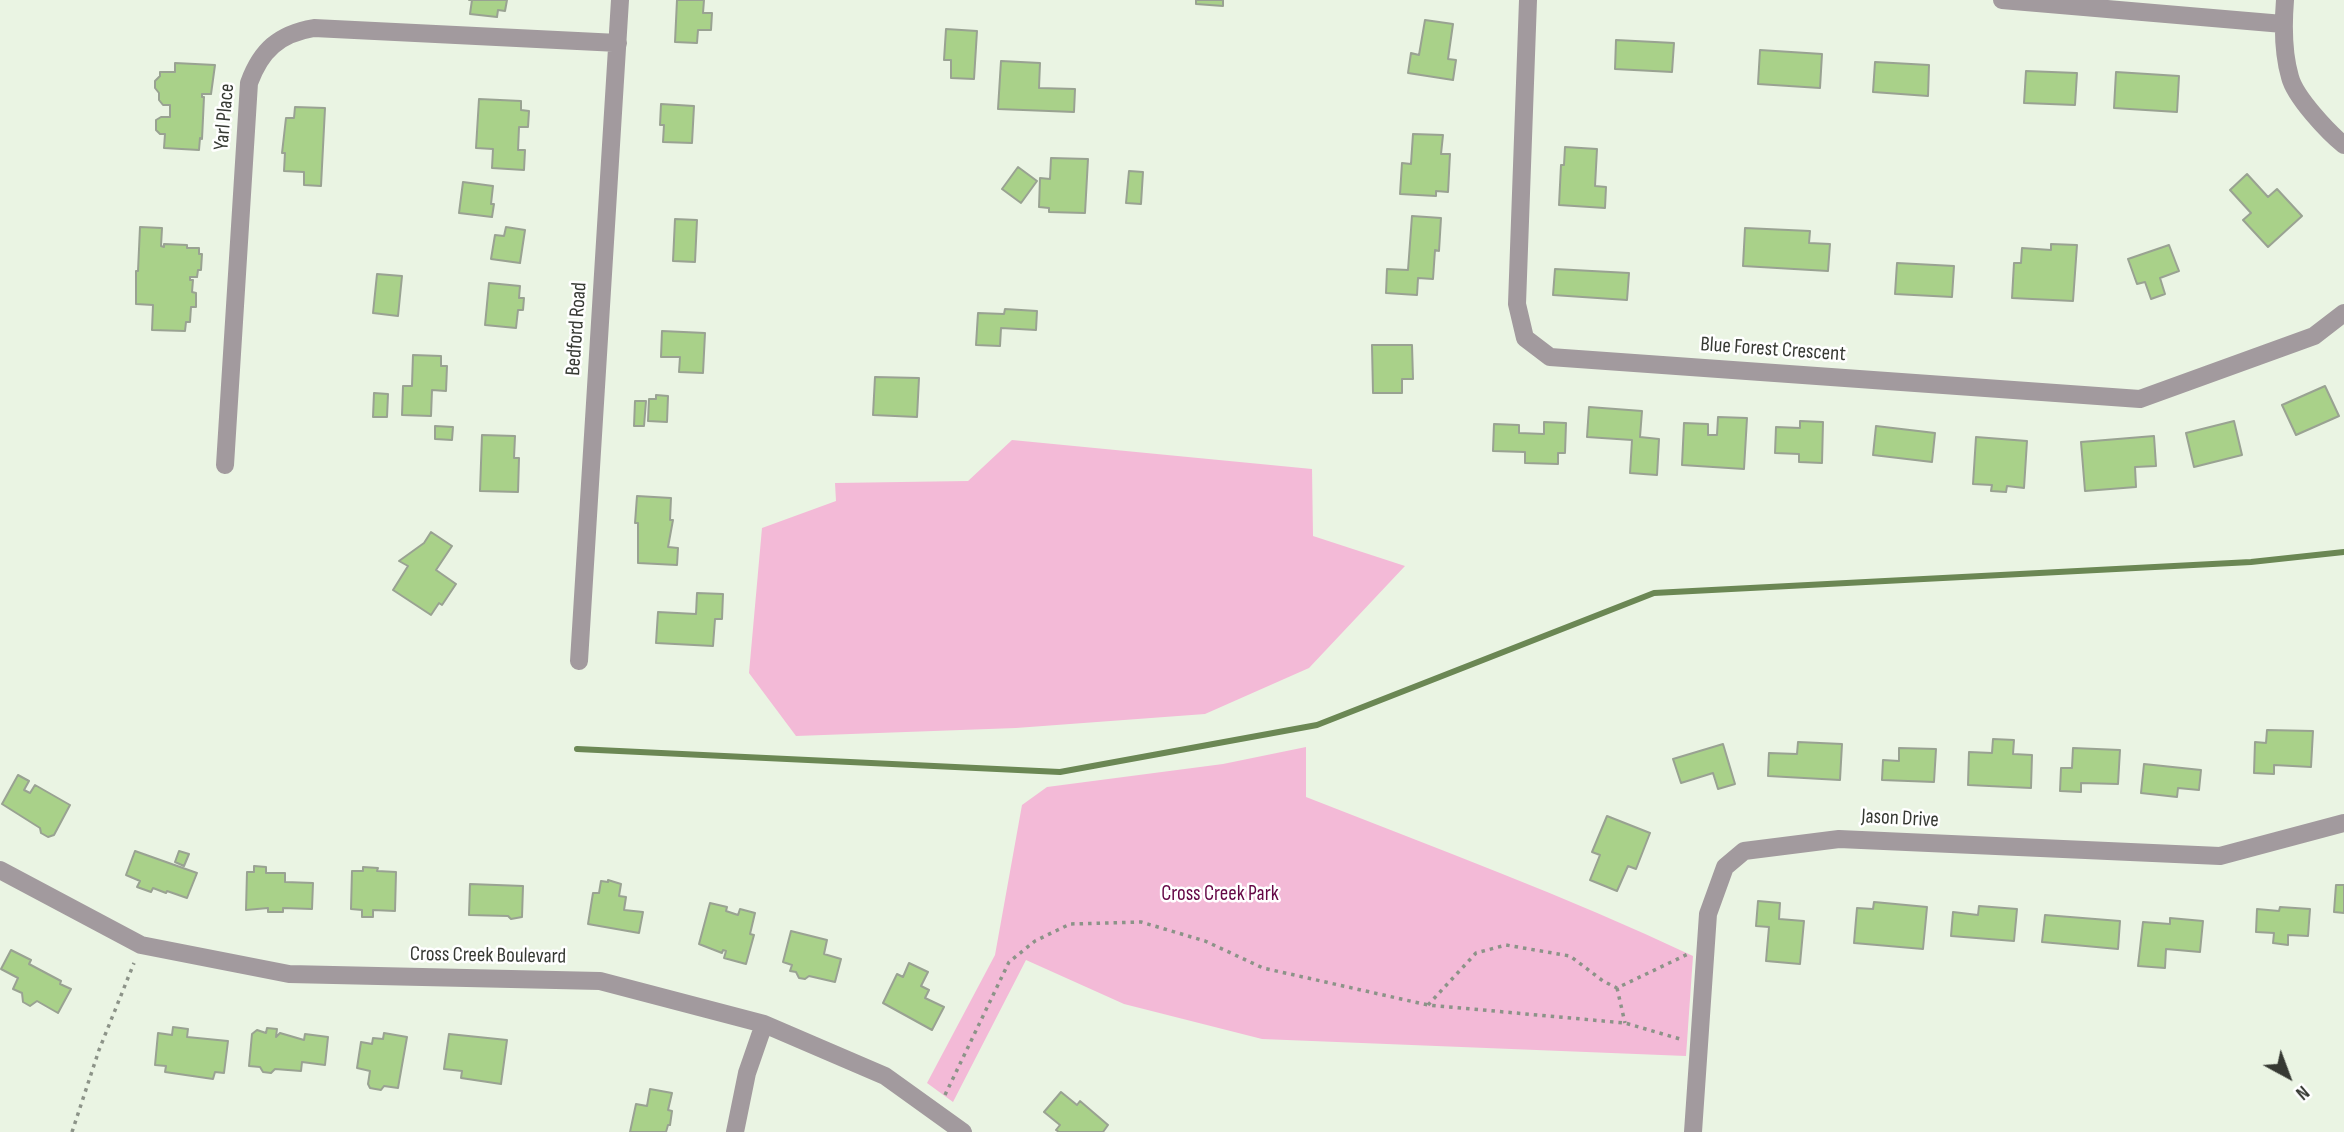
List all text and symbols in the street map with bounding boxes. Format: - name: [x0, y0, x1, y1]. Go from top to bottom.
- street label: Yarl Place: [210, 83, 240, 151]
- street label: Bedford Road: [561, 281, 593, 377]
- street label: Blue Forest Crescent: [1699, 332, 1847, 368]
- street label: Jason Drive: [1861, 804, 1939, 834]
- park label: Cross Creek Park: [1161, 882, 1279, 908]
- street label: Cross Creek Boulevard: [410, 942, 566, 970]
- north arrow: [2253, 1041, 2323, 1111]
- text: N: [2291, 1080, 2313, 1104]

